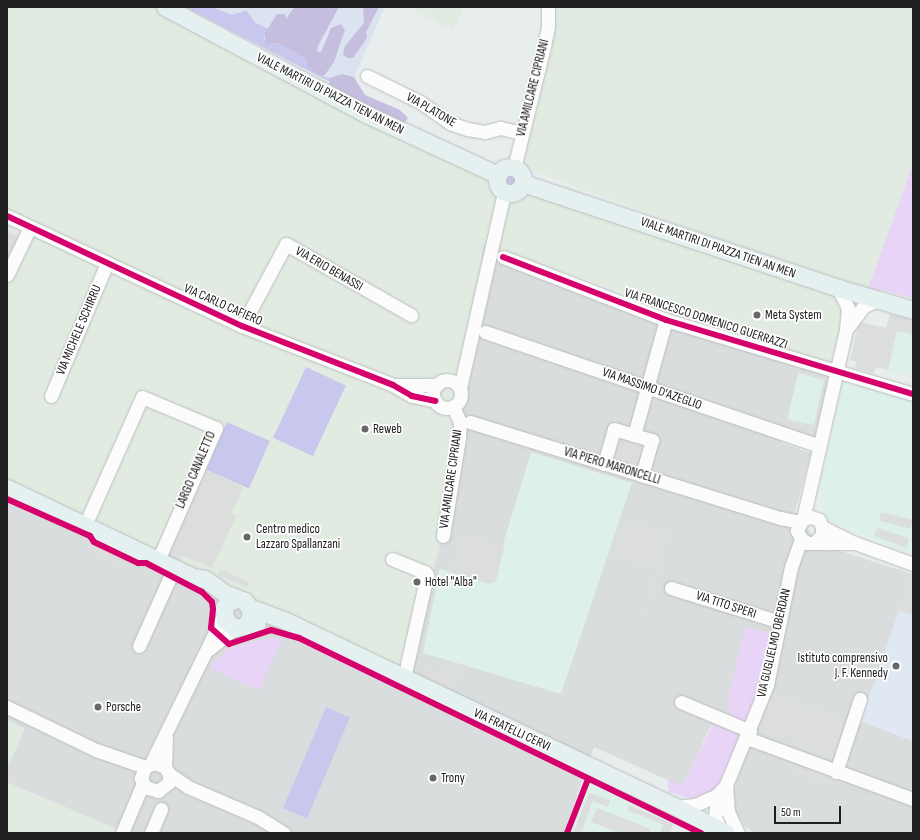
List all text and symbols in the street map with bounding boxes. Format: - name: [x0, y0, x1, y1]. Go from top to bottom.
- street label: VIA AMILCARE CIPRIANI: [513, 38, 553, 138]
- street label: VIALE MARTIRI DI PIAZZA TIEN AN MEN: [254, 50, 406, 138]
- street label: VIA PLATONE: [403, 89, 459, 131]
- street label: VIALE MARTIRI DI PIAZZA TIEN AN MEN: [638, 214, 798, 282]
- street label: VIA ERIO BENASSI: [292, 243, 366, 295]
- street label: VIA CARLO CAFIERO: [181, 281, 265, 329]
- street label: VIA MICHELE SCHIRRU: [53, 283, 105, 377]
- street label: VIA FRANCESCO DOMENICO GUERRAZZI: [623, 285, 789, 353]
- place label: Meta System: [765, 307, 822, 323]
- marker: Meta System: [752, 310, 762, 320]
- street label: VIA MASSIMO D'AZEGLIO: [600, 365, 704, 413]
- place label: Reweb: [373, 421, 402, 437]
- marker: Reweb: [360, 424, 370, 434]
- street label: LARGO CANALETTO: [173, 429, 219, 511]
- street label: VIA AMILCARE CIPRIANI: [436, 429, 466, 529]
- street label: VIA PIERO MARONCELLI: [562, 444, 662, 488]
- place label: Centro medico Lazzaro Spallanzani: [256, 522, 340, 553]
- marker: Centro medico Lazzaro Spallanzani: [241, 531, 253, 543]
- place label: Hotel "Alba": [425, 574, 477, 590]
- marker: Hotel "Alba": [412, 577, 422, 587]
- street label: VIA GUGLIELMO OBERDAN: [754, 587, 794, 699]
- street label: VIA TITO SPERI: [694, 588, 758, 622]
- place label: Istituto comprensivo J. F. Kennedy: [798, 651, 888, 682]
- marker: Istituto comprensivo J. F. Kennedy: [891, 661, 901, 671]
- place label: Porsche: [106, 699, 141, 715]
- marker: Porsche: [93, 702, 103, 712]
- street label: VIA FRATELLI CERVI: [471, 705, 553, 755]
- place label: Trony: [441, 770, 465, 786]
- marker: Trony: [428, 773, 438, 783]
- scale bar: [776, 798, 843, 824]
- text: 50 m: [781, 805, 801, 820]

